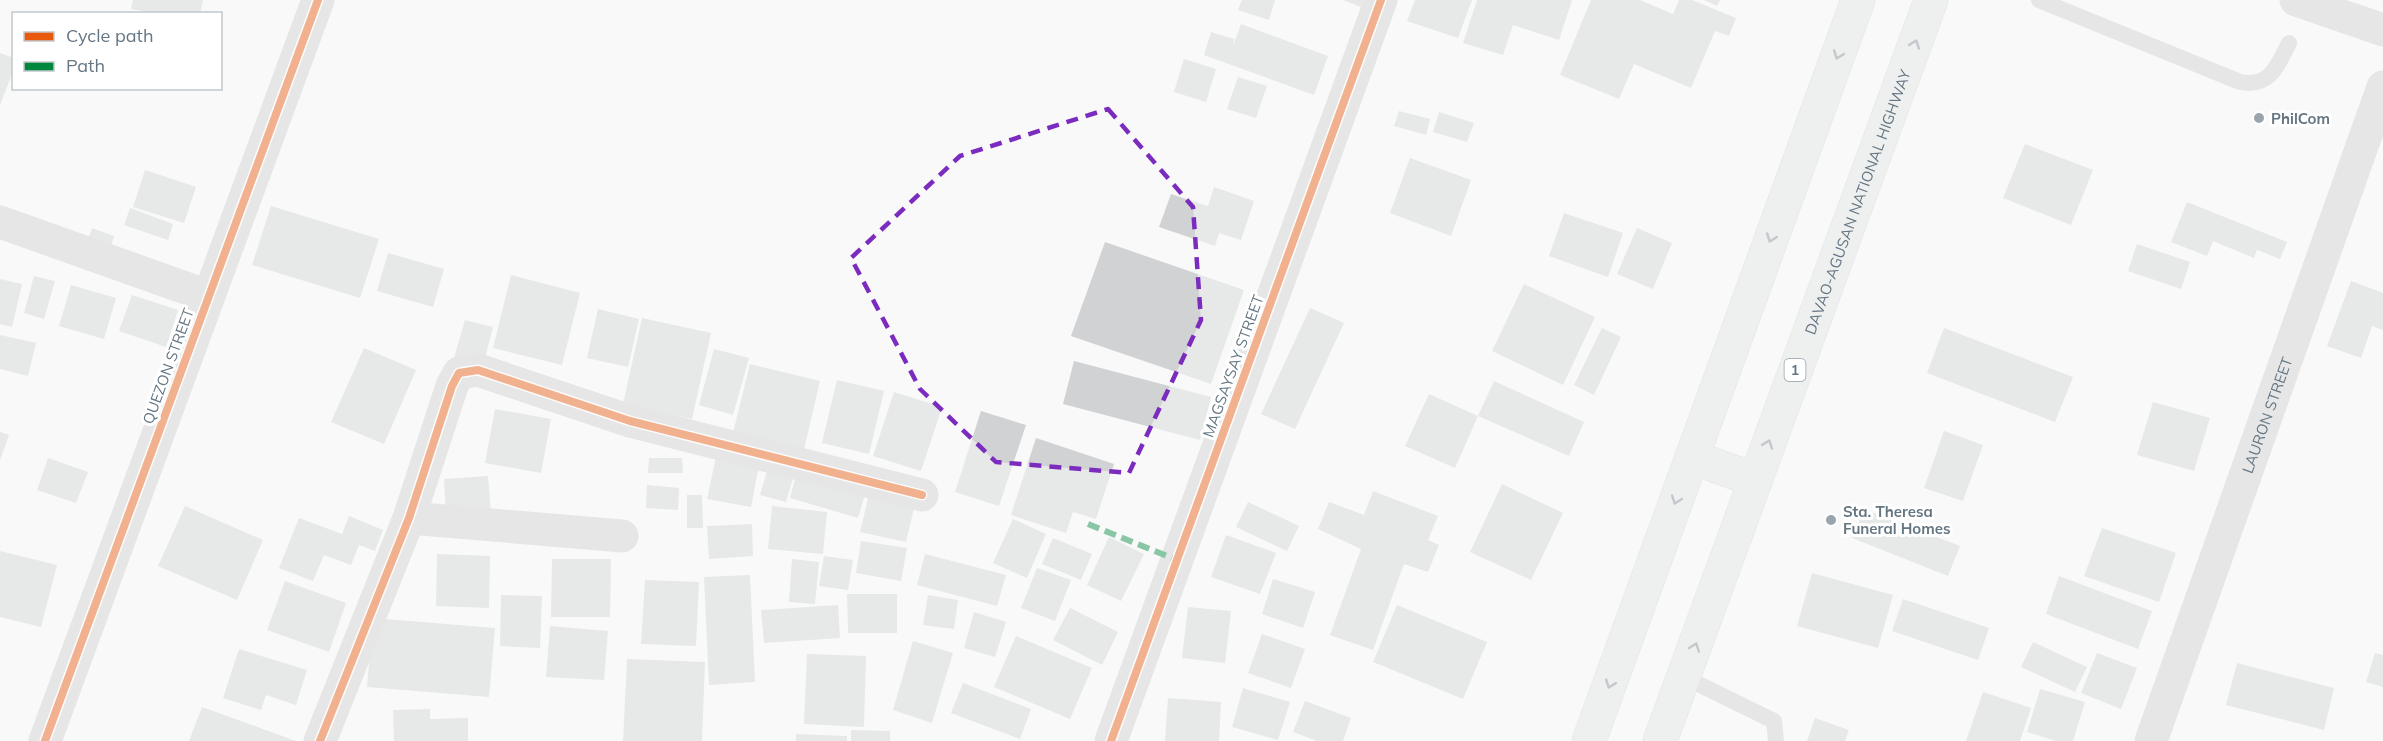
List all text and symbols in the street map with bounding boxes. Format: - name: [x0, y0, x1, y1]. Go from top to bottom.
- legend: [12, 12, 222, 90]
- text: Cycle path: [66, 24, 153, 47]
- one-way arrow: [1907, 39, 1920, 49]
- one-way arrow: [1832, 49, 1845, 60]
- text: Path: [66, 54, 105, 77]
- street label: DAVAO-AGUSAN NATIONAL HIGHWAY: [1800, 66, 1915, 337]
- place label: PhilCom: [2271, 109, 2330, 128]
- marker: PhilCom: [2252, 111, 2266, 125]
- one-way arrow: [1766, 232, 1778, 243]
- street label: MAGSAYSAY STREET: [1198, 292, 1268, 440]
- street label: QUEZON STREET: [138, 306, 198, 426]
- street label: LAURON STREET: [2237, 354, 2296, 476]
- road number: 1: [1784, 359, 1806, 381]
- one-way arrow: [1761, 439, 1774, 449]
- one-way arrow: [1670, 495, 1683, 505]
- place label: Sta. Theresa Funeral Homes: [1843, 502, 1950, 538]
- marker: Sta. Theresa Funeral Homes: [1824, 513, 1838, 527]
- one-way arrow: [1687, 642, 1700, 653]
- one-way arrow: [1604, 678, 1617, 689]

